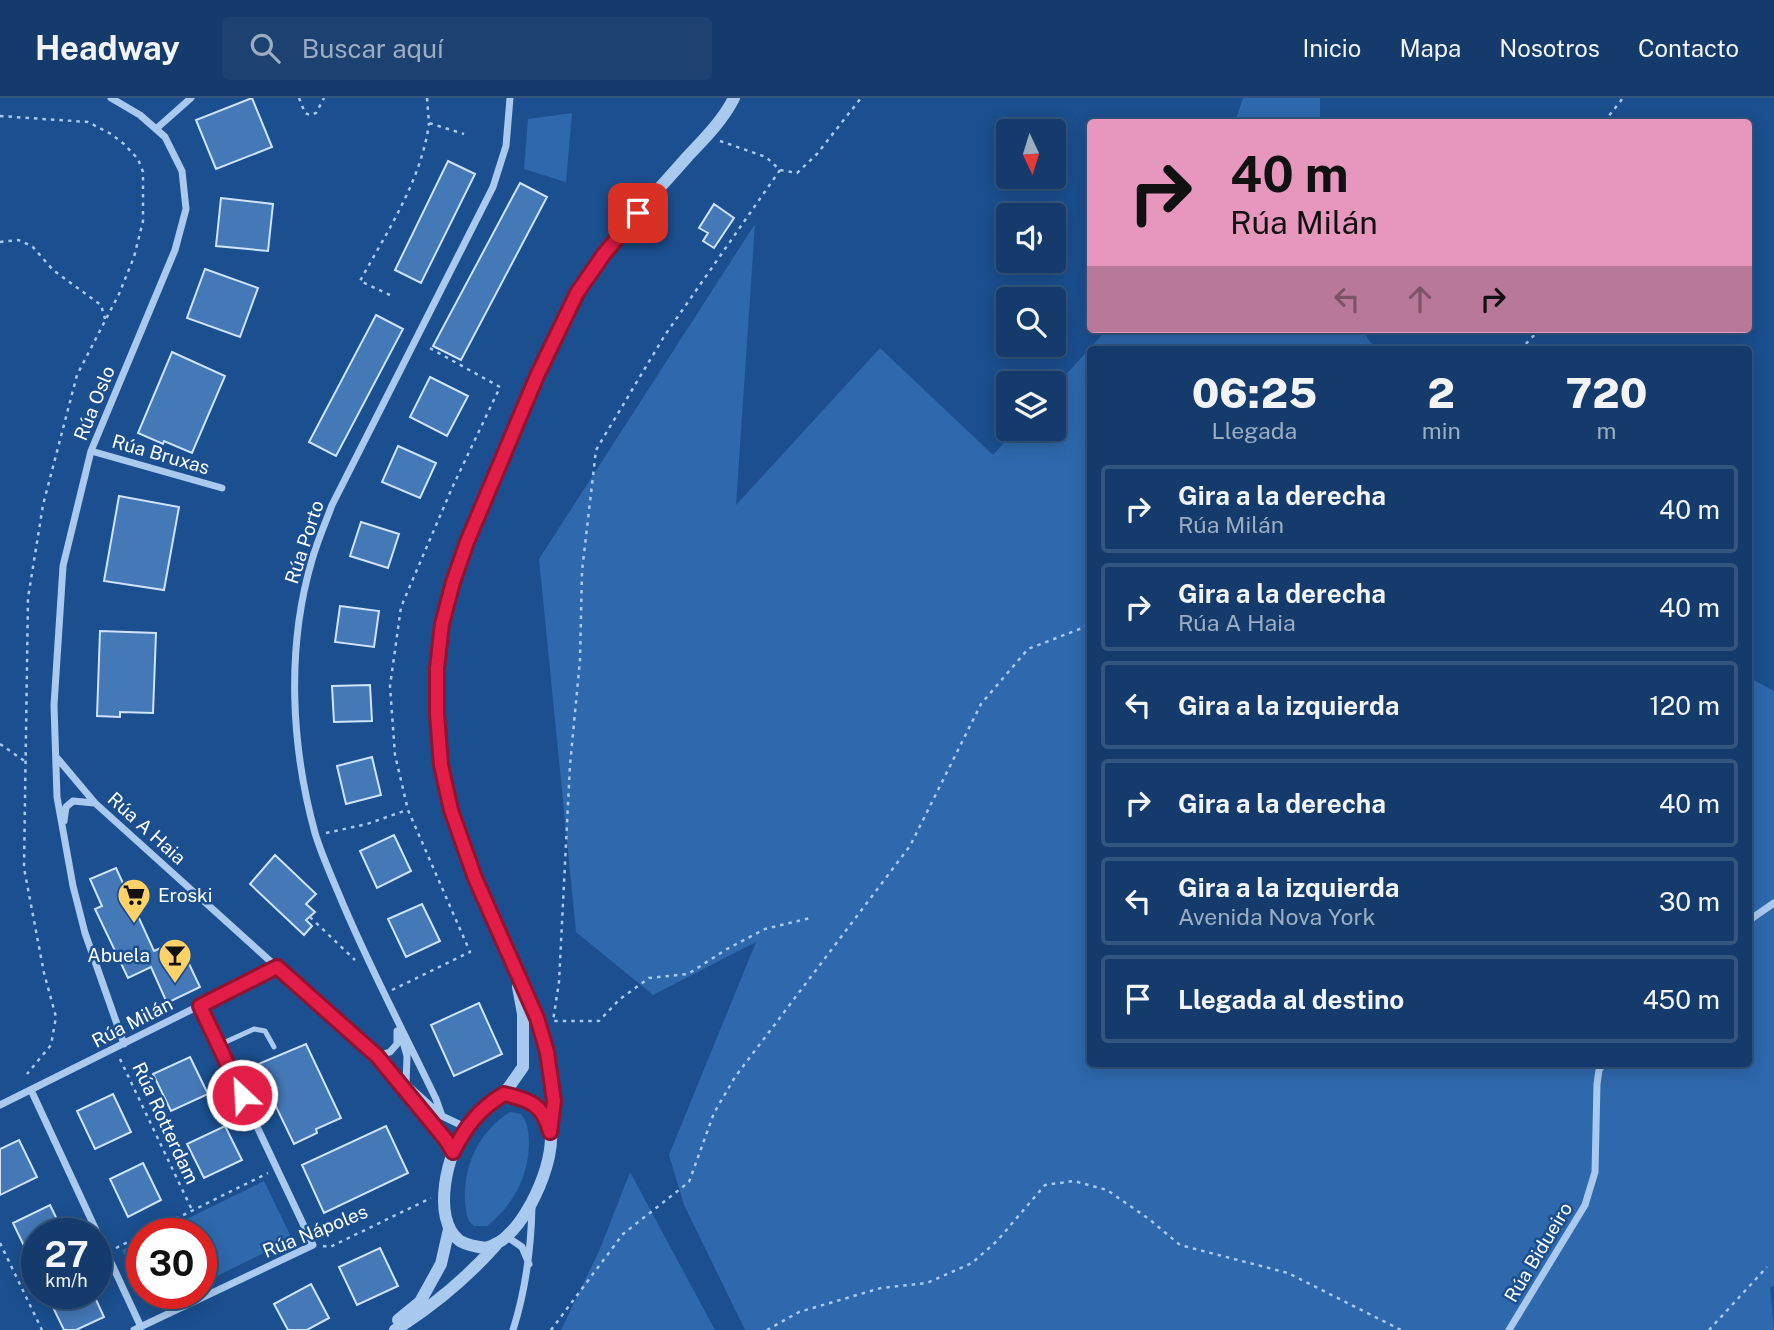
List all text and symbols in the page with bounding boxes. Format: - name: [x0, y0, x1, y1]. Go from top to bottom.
- search box: [222, 17, 712, 80]
- text: Headway: [35, 29, 180, 67]
- icon: search: [246, 29, 284, 67]
- text: Buscar aquí: [302, 33, 444, 64]
- text: Inicio: [1302, 34, 1361, 62]
- text: Mapa: [1399, 34, 1461, 62]
- text: Nosotros: [1499, 34, 1600, 62]
- text: Contacto: [1638, 34, 1739, 62]
- north arrow: [996, 119, 1066, 189]
- map controls: [996, 119, 1066, 441]
- text: 40 m: [1230, 145, 1349, 203]
- icon: right: [1115, 147, 1206, 238]
- pin: [608, 183, 668, 243]
- icon: arrive: [619, 194, 657, 232]
- button: sound: [996, 203, 1066, 273]
- text: Rúa Milán: [1230, 204, 1378, 241]
- icon: left: [1328, 280, 1366, 318]
- icon: ahead: [1401, 280, 1439, 318]
- icon: right: [1474, 280, 1512, 318]
- button: search: [996, 287, 1066, 357]
- street label: Rúa Oslo: [69, 363, 119, 443]
- text: 06:25: [1192, 368, 1317, 417]
- text: 2: [1428, 368, 1455, 417]
- text: 720: [1565, 368, 1647, 417]
- button: layers: [996, 371, 1066, 441]
- text: Llegada: [1212, 417, 1297, 444]
- text: min: [1422, 417, 1461, 444]
- text: m: [1596, 417, 1616, 444]
- street label: Rúa Bruxas: [110, 430, 212, 478]
- text: Gira a la derecha: [1178, 480, 1386, 511]
- icon: right: [1119, 490, 1157, 528]
- text: 40 m: [1659, 494, 1720, 525]
- street label: Rúa Porto: [280, 497, 328, 587]
- text: Rúa Milán: [1178, 511, 1284, 538]
- text: Gira a la derecha: [1178, 578, 1386, 609]
- icon: right: [1119, 588, 1157, 626]
- text: 40 m: [1659, 592, 1720, 623]
- text: Rúa A Haia: [1178, 609, 1296, 636]
- icon: left: [1119, 686, 1157, 724]
- text: Gira a la izquierda: [1178, 690, 1400, 721]
- text: 120 m: [1649, 690, 1720, 721]
- icon: right: [1119, 784, 1157, 822]
- street label: Rúa A Haia: [104, 787, 190, 869]
- text: Gira a la derecha: [1178, 788, 1386, 819]
- text: 40 m: [1659, 788, 1720, 819]
- text: Gira a la izquierda: [1178, 872, 1400, 903]
- supermarket icon: Eroski: [115, 876, 153, 925]
- icon: left: [1119, 882, 1157, 920]
- place label: Eroski: [158, 884, 212, 906]
- text: 30 m: [1659, 886, 1720, 917]
- text: Avenida Nova York: [1178, 903, 1375, 930]
- bar icon: Abuela: [156, 936, 194, 985]
- place label: Abuela: [87, 944, 150, 966]
- icon: arrive: [1119, 980, 1157, 1018]
- text: Llegada al destino: [1178, 984, 1404, 1015]
- text: 450 m: [1643, 984, 1720, 1015]
- street label: Rúa Milán: [88, 992, 176, 1052]
- position arrow: [205, 1058, 279, 1132]
- street label: Rúa Rotterdam: [128, 1059, 204, 1187]
- street label: Rúa Bidueiro: [1500, 1198, 1576, 1306]
- street label: Rúa Nápoles: [259, 1200, 371, 1262]
- speed limit sign: 30: [126, 1218, 217, 1309]
- text: 27: [44, 1234, 89, 1275]
- text: km/h: [45, 1270, 88, 1291]

